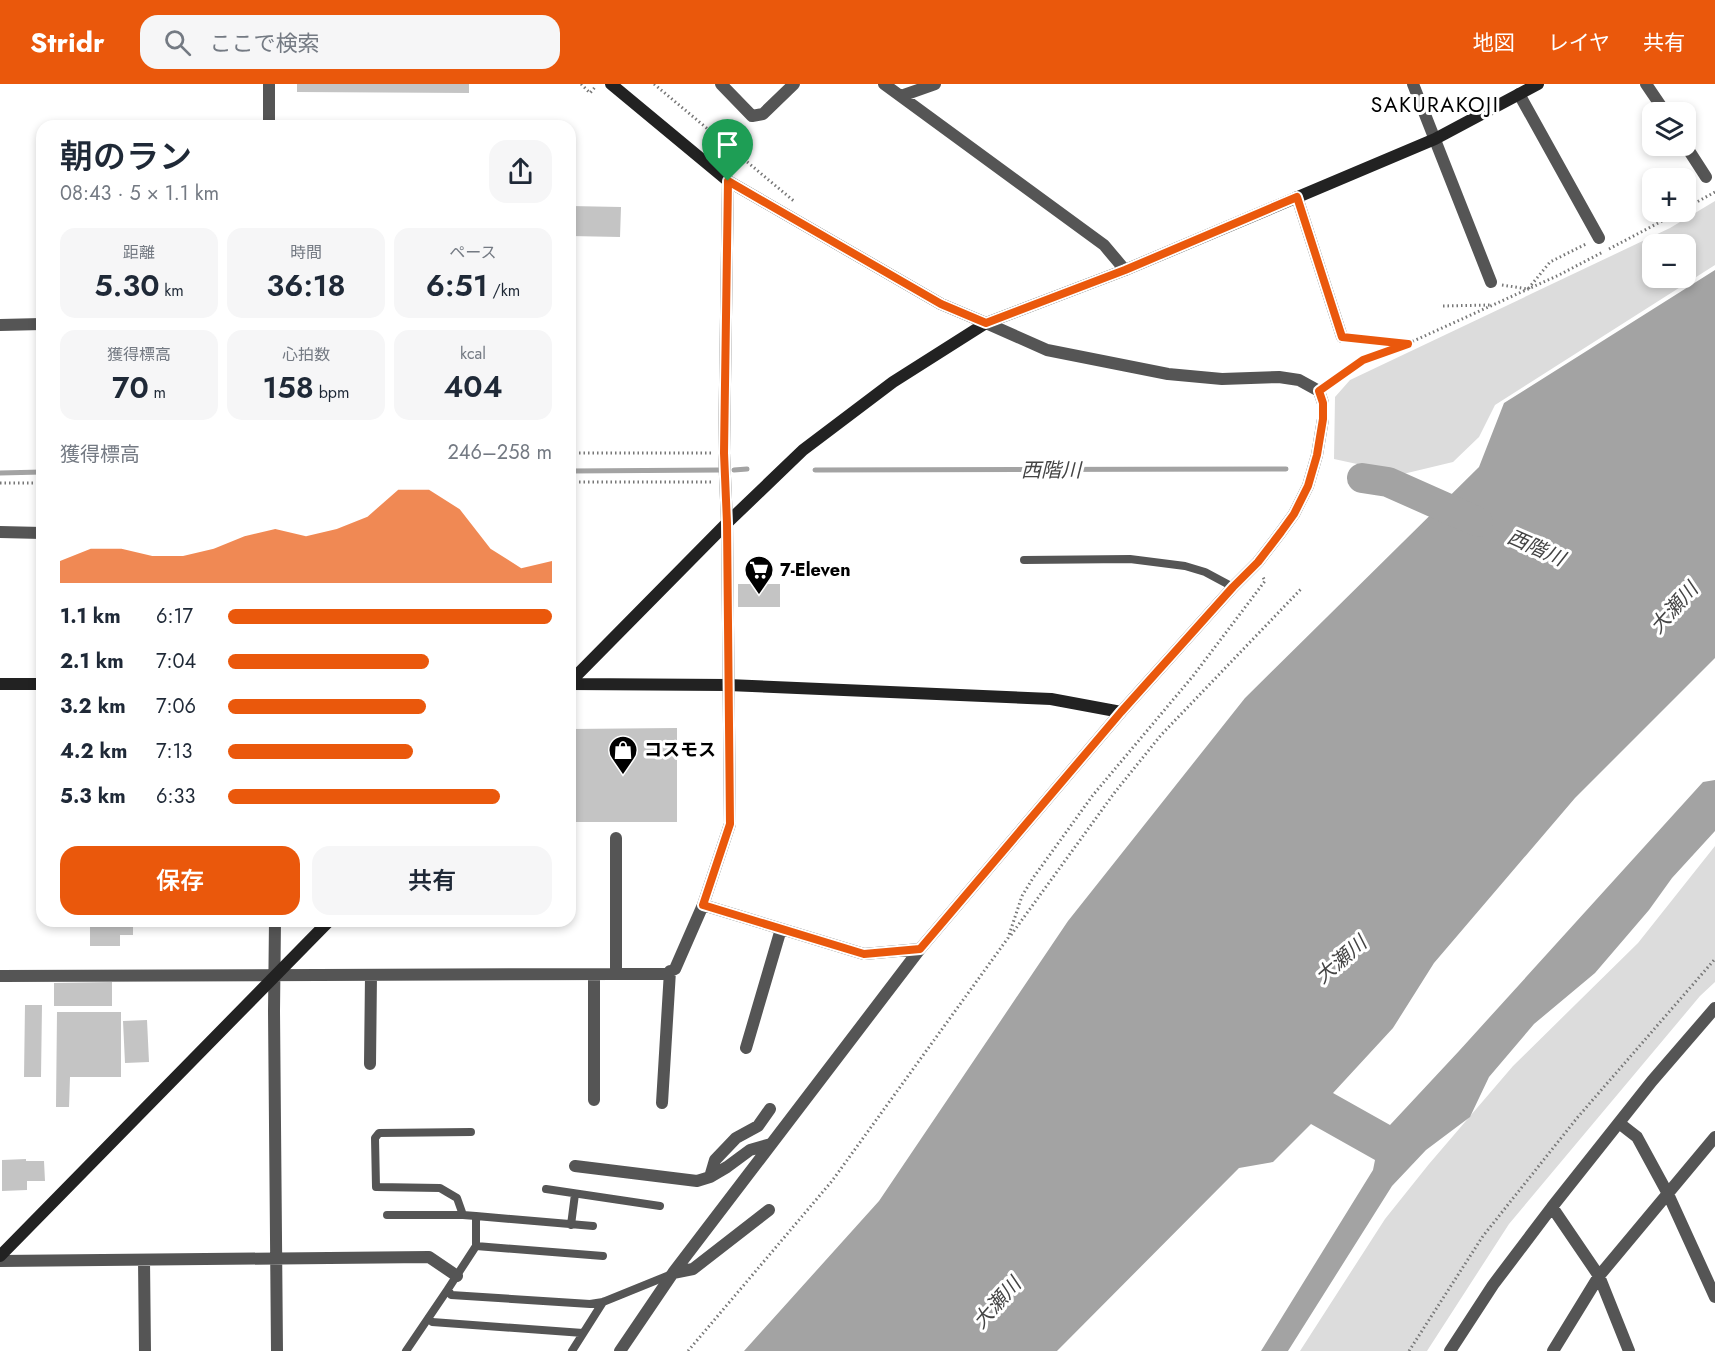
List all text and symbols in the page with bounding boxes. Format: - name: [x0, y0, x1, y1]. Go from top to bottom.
- search box: [140, 15, 560, 69]
- text: Stridr: [30, 22, 104, 63]
- icon: search: [161, 26, 194, 59]
- text: ここで検索: [209, 27, 319, 59]
- text: 地図: [1473, 28, 1515, 58]
- text: レイヤ: [1548, 28, 1610, 58]
- text: 共有: [1643, 28, 1685, 58]
- district label: SAKURAKOJI: [1371, 90, 1499, 120]
- map controls: [1642, 102, 1696, 288]
- button: layers: [1642, 102, 1696, 156]
- pin: [702, 119, 753, 181]
- icon: arrive: [711, 128, 744, 161]
- text: 朝のラン: [60, 133, 192, 180]
- button: share: [489, 140, 552, 203]
- button: +: [1642, 168, 1696, 222]
- text: 08:43 · 5 × 1.1 km: [60, 179, 219, 208]
- button: −: [1642, 234, 1696, 288]
- text: 距離: [123, 241, 155, 264]
- text: 時間: [290, 241, 322, 264]
- text: ペース: [449, 241, 497, 264]
- text: 5.30: [94, 264, 159, 307]
- text: 36:18: [266, 264, 346, 307]
- text: 6:51: [426, 264, 488, 307]
- text: km: [159, 279, 184, 302]
- text: /km: [488, 279, 520, 302]
- text: kcal: [460, 342, 486, 365]
- text: 獲得標高: [107, 343, 171, 366]
- text: 心拍数: [282, 343, 330, 366]
- text: 404: [443, 365, 503, 408]
- text: 70: [112, 366, 149, 409]
- text: 158: [263, 366, 314, 409]
- text: m: [149, 381, 166, 404]
- text: bpm: [314, 381, 349, 404]
- text: 246–258 m: [447, 438, 552, 467]
- text: 獲得標高: [60, 440, 140, 469]
- water label: 西階川: [1021, 456, 1083, 485]
- water label: 西階川: [1503, 523, 1571, 574]
- supermarket icon: 7-Eleven: [743, 554, 775, 596]
- place label: 7-Eleven: [780, 557, 851, 583]
- water label: 大瀬川: [1643, 575, 1706, 640]
- text: 1.1 km: [60, 602, 121, 631]
- text: 6:17: [156, 602, 193, 631]
- text: 2.1 km: [60, 647, 124, 676]
- text: 7:04: [156, 647, 196, 676]
- text: 3.2 km: [60, 692, 126, 721]
- text: 7:06: [156, 692, 196, 721]
- shop icon: コスモス: [607, 734, 639, 776]
- text: 4.2 km: [60, 737, 127, 766]
- text: 7:13: [156, 737, 192, 766]
- place label: コスモス: [644, 737, 716, 763]
- text: 5.3 km: [60, 782, 126, 811]
- text: 6:33: [156, 782, 195, 811]
- button: 保存: [60, 846, 300, 915]
- button: 共有: [312, 846, 552, 915]
- water label: 大瀬川: [1309, 928, 1375, 991]
- water label: 大瀬川: [966, 1270, 1029, 1335]

